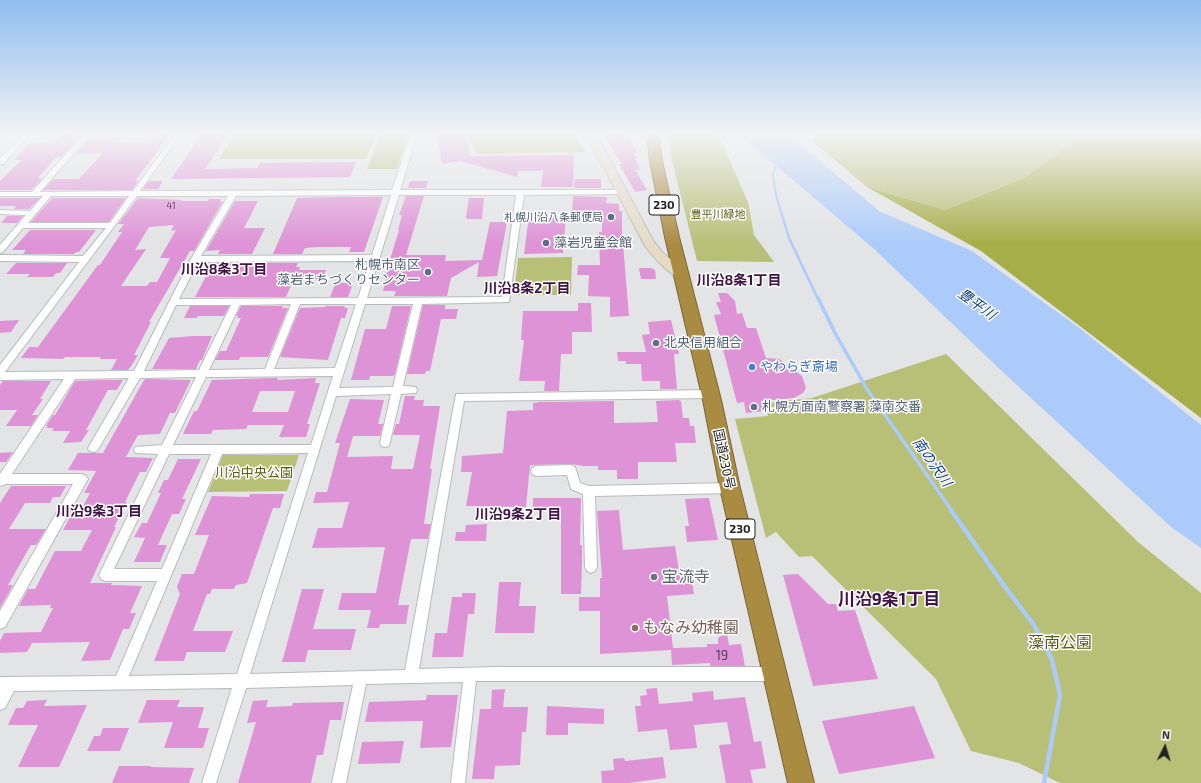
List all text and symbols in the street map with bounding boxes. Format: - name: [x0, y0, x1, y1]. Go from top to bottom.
- road number: 230: [649, 195, 679, 215]
- house number: 41: [166, 201, 176, 211]
- park label: 豊平川緑地: [691, 207, 745, 221]
- place label: 札幌川沿八条郵便局: [504, 210, 603, 224]
- marker: 札幌川沿八条郵便局: [606, 212, 616, 222]
- place label: 藻岩児童会館: [554, 235, 632, 251]
- marker: 藻岩児童会館: [541, 238, 551, 248]
- place label: 札幌市南区 藻岩まちづくりセンター: [277, 257, 420, 288]
- district label: 川沿8条3丁目: [181, 261, 267, 277]
- marker: 札幌市南区 藻岩まちづくりセンター: [423, 267, 433, 277]
- district label: 川沿8条1丁目: [697, 272, 781, 288]
- district label: 川沿8条2丁目: [484, 280, 570, 296]
- water label: 豊平川: [955, 285, 999, 323]
- place label: 北央信用組合: [664, 335, 742, 351]
- marker: 北央信用組合: [651, 338, 661, 348]
- place label: やわらぎ斎場: [760, 359, 838, 375]
- marker: やわらぎ斎場: [747, 362, 757, 372]
- place label: 札幌方面南警察署 藻南交番: [762, 399, 921, 415]
- marker: 札幌方面南警察署 藻南交番: [749, 402, 759, 412]
- street label: 国道230号: [710, 427, 738, 491]
- water label: 南の沢川: [909, 434, 955, 490]
- park label: 川沿中央公園: [215, 465, 293, 481]
- district label: 川沿9条3丁目: [56, 503, 142, 519]
- district label: 川沿9条2丁目: [475, 506, 561, 522]
- road number: 230: [725, 519, 755, 539]
- place label: 宝流寺: [662, 567, 710, 587]
- marker: 宝流寺: [649, 572, 659, 582]
- district label: 川沿9条1丁目: [838, 589, 940, 609]
- place label: もなみ幼稚園: [643, 618, 739, 638]
- marker: もなみ幼稚園: [630, 623, 640, 633]
- park label: 藻南公園: [1028, 633, 1092, 653]
- house number: 19: [716, 648, 728, 664]
- north arrow: [1145, 727, 1185, 767]
- text: N: [1162, 728, 1171, 741]

